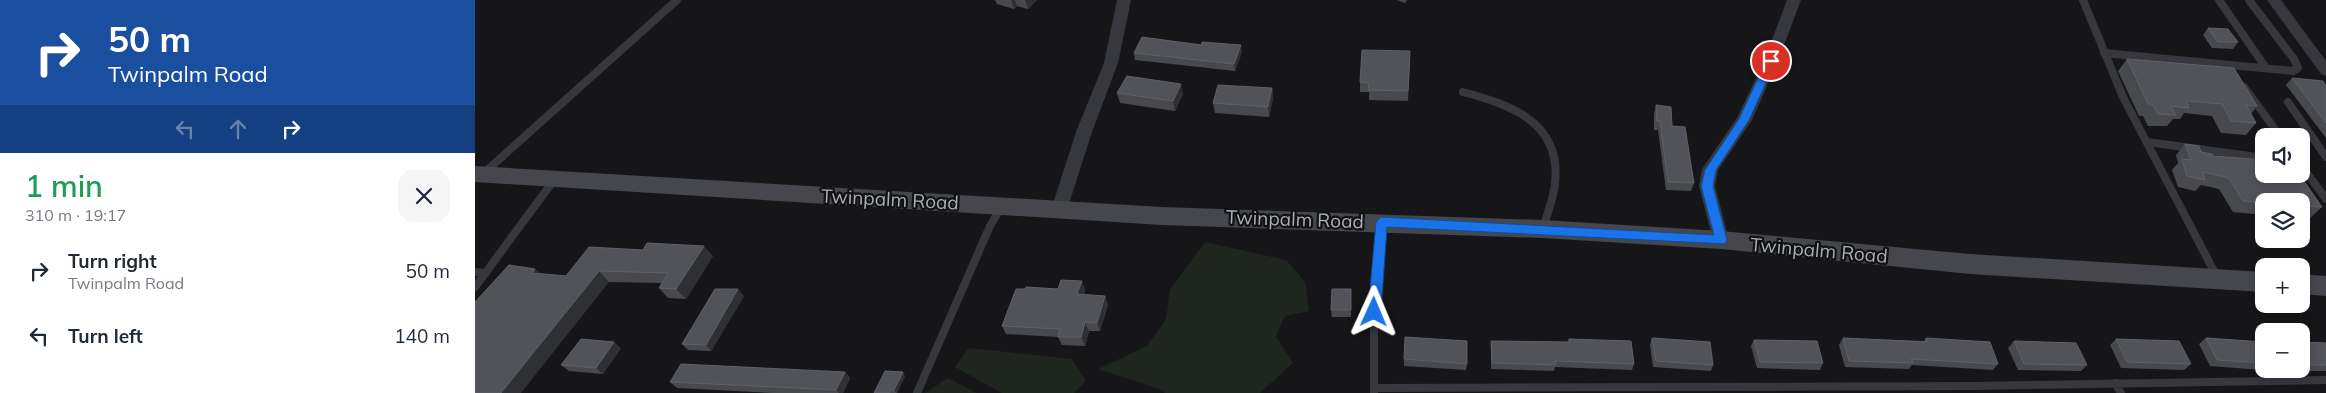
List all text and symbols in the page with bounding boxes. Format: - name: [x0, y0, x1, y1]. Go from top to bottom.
- text: 50 m: [108, 17, 191, 61]
- icon: right: [25, 20, 90, 85]
- pin: [1750, 40, 1792, 82]
- icon: arrive: [1757, 47, 1785, 75]
- text: Twinpalm Road: [108, 60, 268, 88]
- icon: left: [171, 115, 199, 143]
- icon: ahead: [224, 115, 252, 143]
- icon: right: [277, 115, 305, 143]
- map controls: [2255, 128, 2310, 378]
- button: sound: [2255, 128, 2310, 183]
- text: 1 min: [25, 167, 103, 205]
- button: close: [398, 170, 450, 222]
- street label: Twinpalm Road: [820, 183, 960, 215]
- button: layers: [2255, 193, 2310, 248]
- text: 310 m · 19:17: [25, 205, 126, 225]
- street label: Twinpalm Road: [1226, 205, 1364, 233]
- street label: Twinpalm Road: [1749, 232, 1889, 268]
- text: Turn right: [68, 249, 157, 273]
- icon: right: [25, 257, 53, 285]
- button: +: [2255, 258, 2310, 313]
- text: 50 m: [406, 259, 450, 283]
- text: Twinpalm Road: [68, 273, 184, 293]
- position arrow: [1347, 285, 1399, 337]
- icon: left: [25, 322, 53, 350]
- button: −: [2255, 323, 2310, 378]
- text: Turn left: [68, 324, 143, 348]
- text: 140 m: [394, 324, 450, 348]

